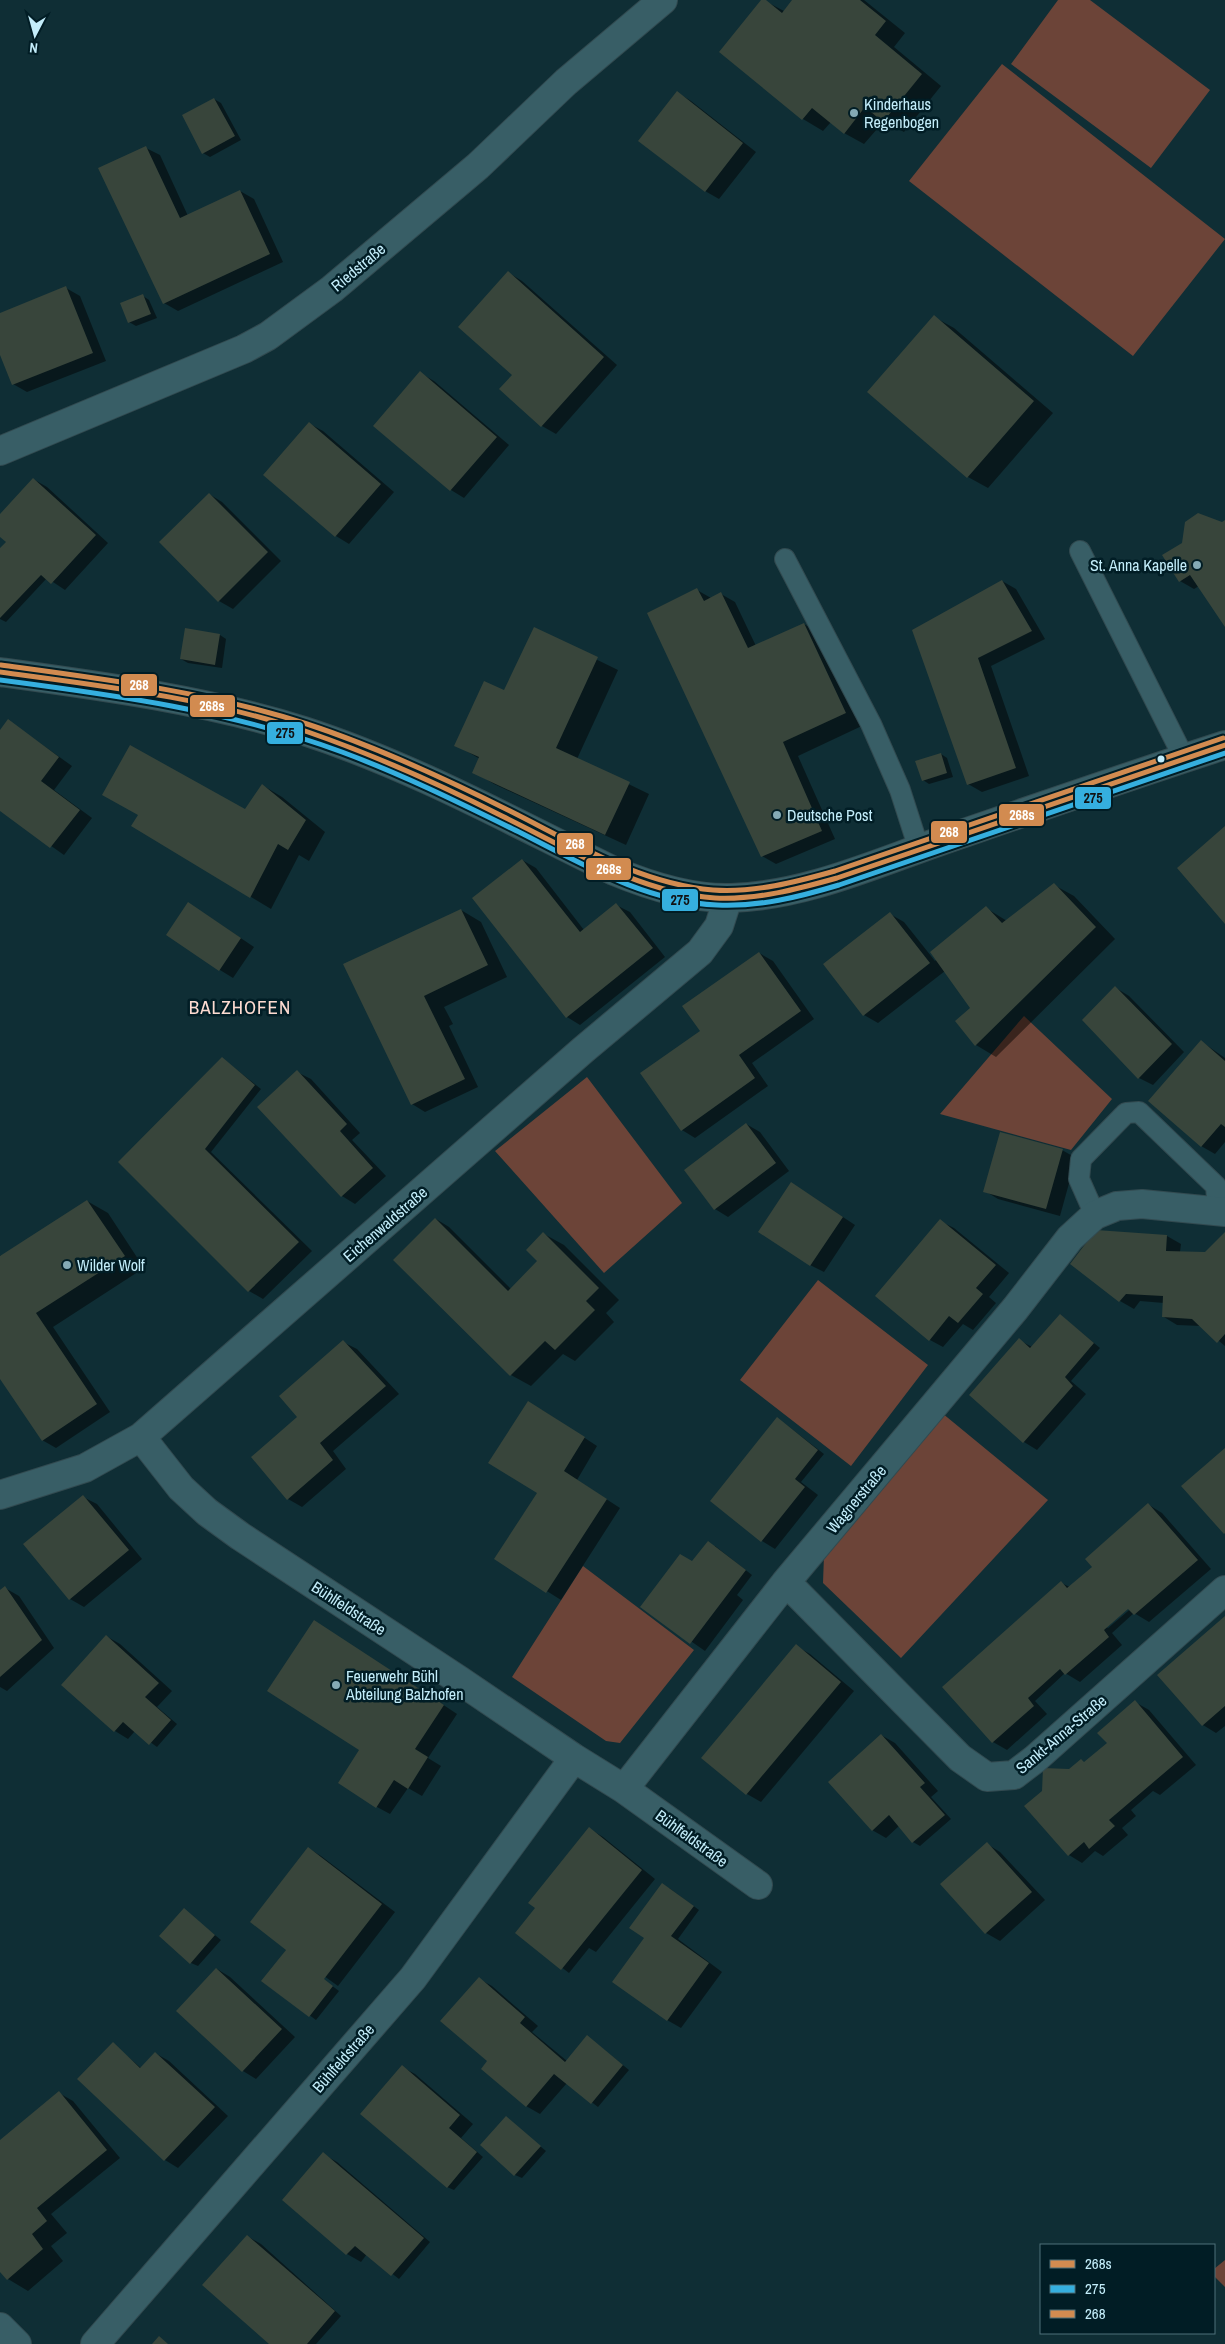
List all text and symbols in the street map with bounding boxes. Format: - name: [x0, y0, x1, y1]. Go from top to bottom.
- north arrow: [10, 10, 60, 60]
- text: N: [29, 39, 39, 57]
- place label: Kinderhaus Regenbogen: [864, 93, 939, 133]
- marker: Kinderhaus Regenbogen: [848, 107, 860, 119]
- street label: Riedstraße: [326, 238, 390, 296]
- place label: St. Anna Kapelle: [1090, 554, 1187, 576]
- marker: St. Anna Kapelle: [1191, 559, 1203, 571]
- line badge: 268: [120, 673, 158, 697]
- text: 268: [129, 676, 149, 694]
- line badge: 268s: [189, 694, 236, 718]
- text: 268s: [199, 697, 225, 715]
- line badge: 275: [266, 721, 304, 745]
- text: 275: [275, 724, 295, 742]
- unlabelled marker: [1156, 754, 1166, 764]
- line badge: 275: [1074, 786, 1112, 810]
- text: 275: [1083, 789, 1103, 807]
- line badge: 268s: [998, 803, 1045, 827]
- place label: Deutsche Post: [787, 804, 873, 826]
- text: 268s: [1009, 806, 1035, 824]
- marker: Deutsche Post: [771, 809, 783, 821]
- line badge: 268: [930, 820, 968, 844]
- text: 268: [939, 823, 959, 841]
- line badge: 268: [556, 832, 594, 856]
- text: 268: [565, 835, 585, 853]
- line badge: 268s: [585, 857, 632, 881]
- text: 268s: [596, 860, 622, 878]
- line badge: 275: [661, 888, 699, 912]
- text: 275: [670, 891, 690, 909]
- district label: BALZHOFEN: [189, 994, 291, 1020]
- street label: Eichenwaldstraße: [338, 1181, 432, 1267]
- place label: Wilder Wolf: [77, 1254, 145, 1276]
- marker: Wilder Wolf: [61, 1259, 73, 1271]
- street label: Wagnerstraße: [821, 1460, 891, 1538]
- street label: Bühlfeldstraße: [308, 1576, 390, 1640]
- place label: Feuerwehr Bühl Abteilung Balzhofen: [345, 1665, 463, 1705]
- marker: Feuerwehr Bühl Abteilung Balzhofen: [330, 1679, 342, 1691]
- street label: Sankt-Anna-Straße: [1011, 1689, 1111, 1779]
- street label: Bühlfeldstraße: [651, 1804, 733, 1872]
- street label: Bühlfeldstraße: [307, 2019, 379, 2097]
- legend: [1040, 2244, 1215, 2334]
- text: 268s: [1085, 2253, 1112, 2274]
- text: 275: [1085, 2278, 1106, 2299]
- text: 268: [1085, 2303, 1106, 2324]

